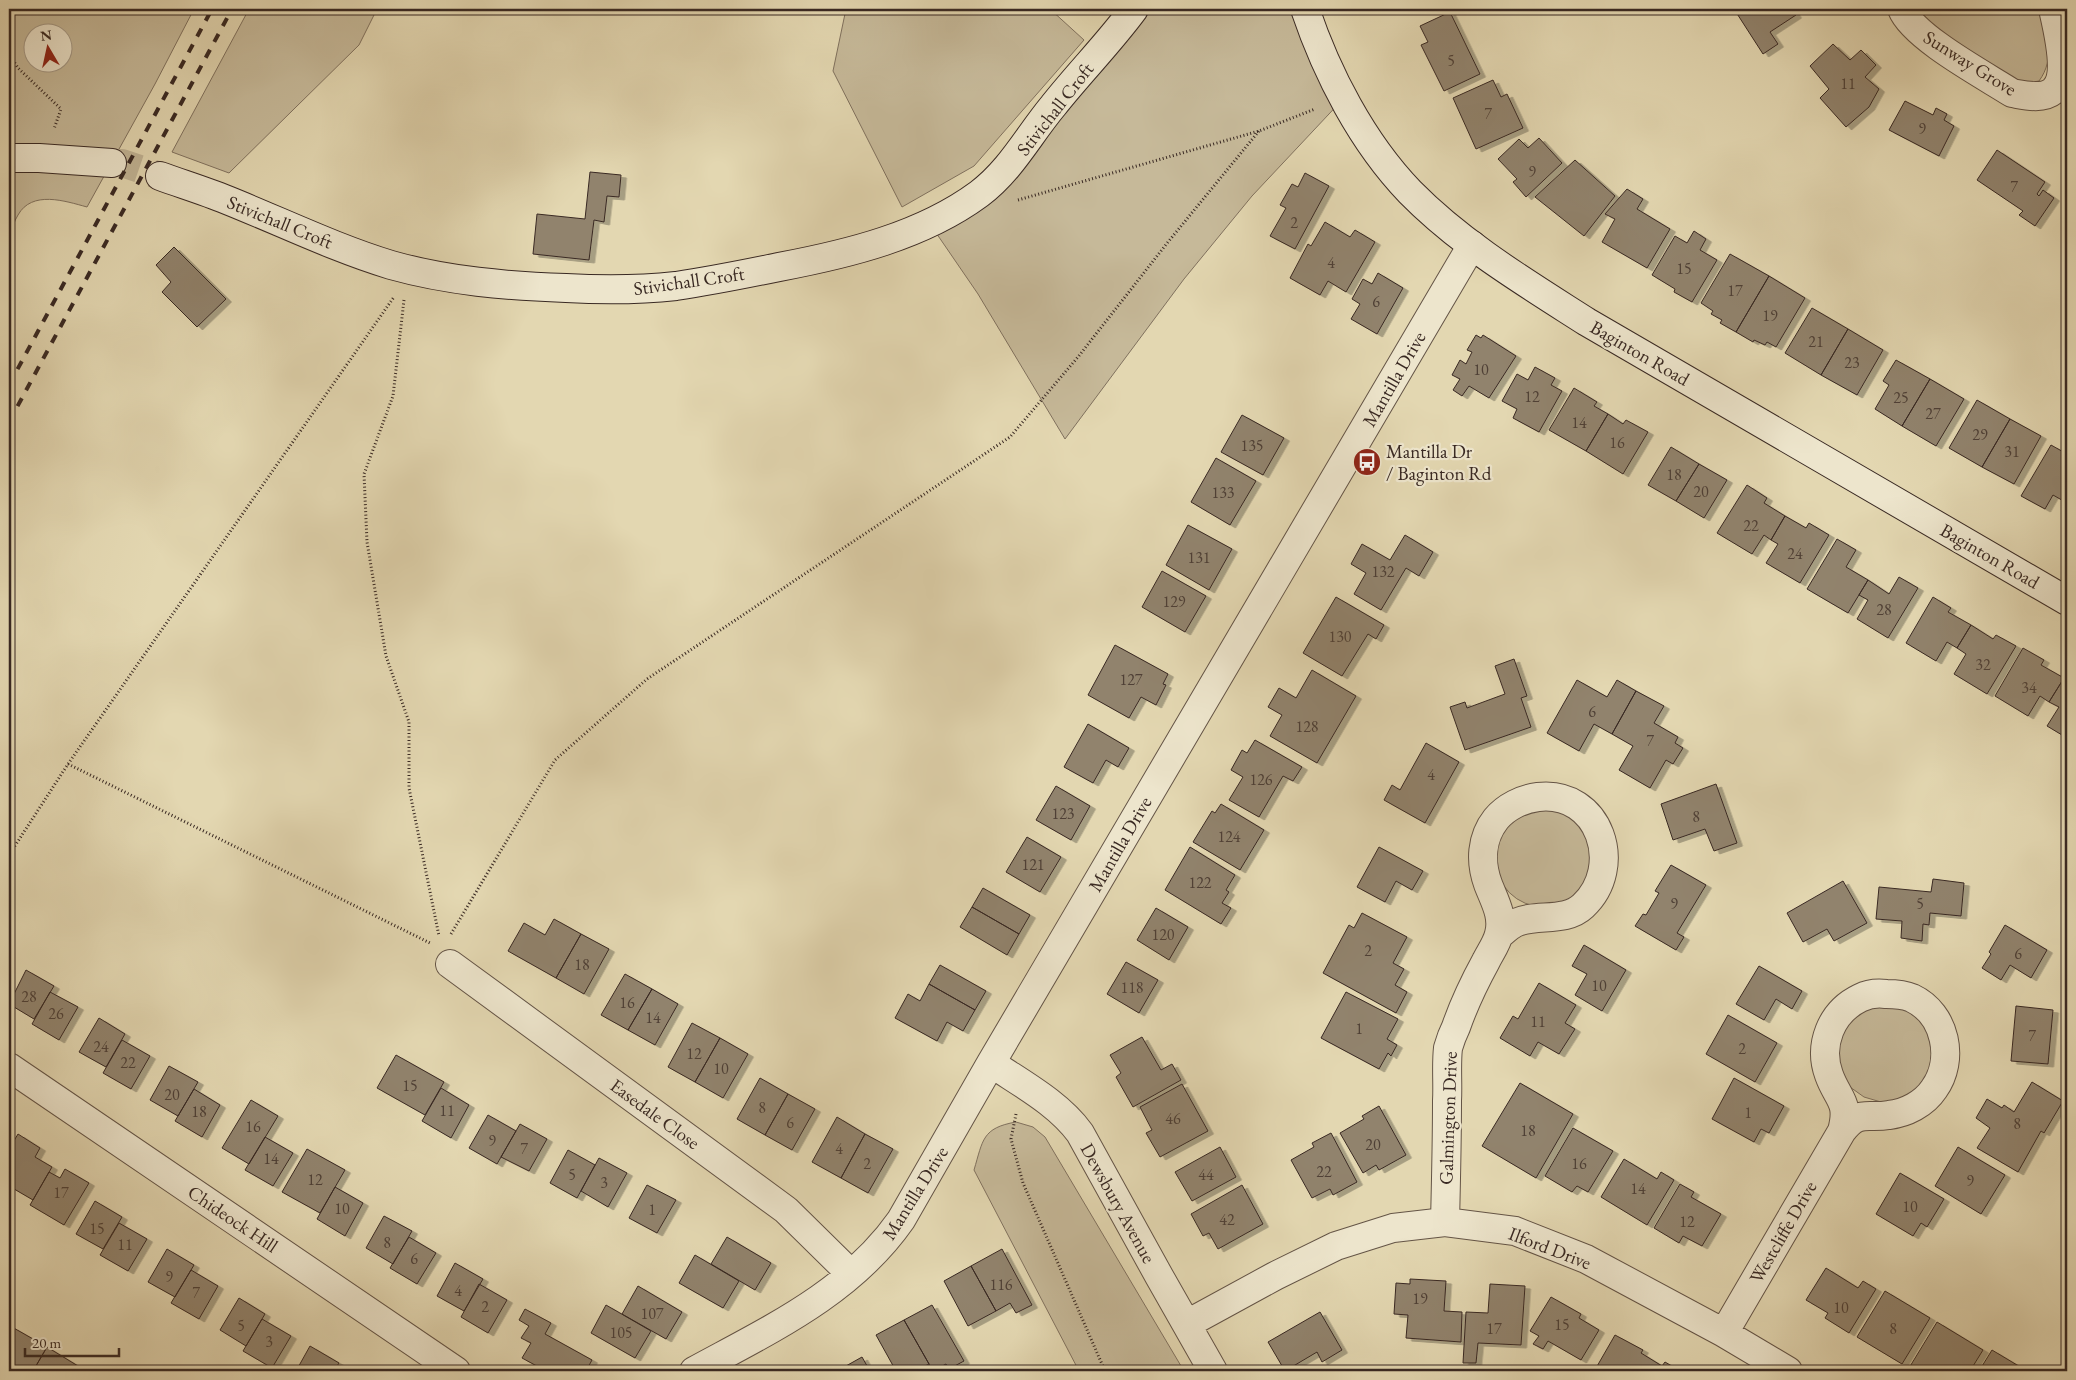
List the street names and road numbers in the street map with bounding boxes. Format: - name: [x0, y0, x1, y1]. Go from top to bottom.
- street label: Sunway Grove: [1919, 25, 2021, 101]
- street label: Stivichall Croft: [1011, 57, 1099, 161]
- street label: Stivichall Croft: [224, 189, 336, 255]
- street label: Stivichall Croft: [632, 261, 746, 301]
- street label: Baginton Road: [1586, 315, 1694, 392]
- street label: Mantilla Drive: [1357, 327, 1431, 431]
- street label: Baginton Road: [1936, 518, 2044, 595]
- street label: Mantilla Drive: [1083, 792, 1157, 896]
- street label: Galmington Drive: [1433, 1051, 1463, 1185]
- street label: Easedale Close: [605, 1073, 705, 1155]
- street label: Dewsbury Avenue: [1075, 1138, 1161, 1268]
- street label: Mantilla Drive: [876, 1141, 954, 1245]
- street label: Westcliffe Drive: [1744, 1176, 1822, 1288]
- street label: Chideock Hill: [183, 1180, 283, 1259]
- street label: Ilford Drive: [1505, 1221, 1595, 1275]

